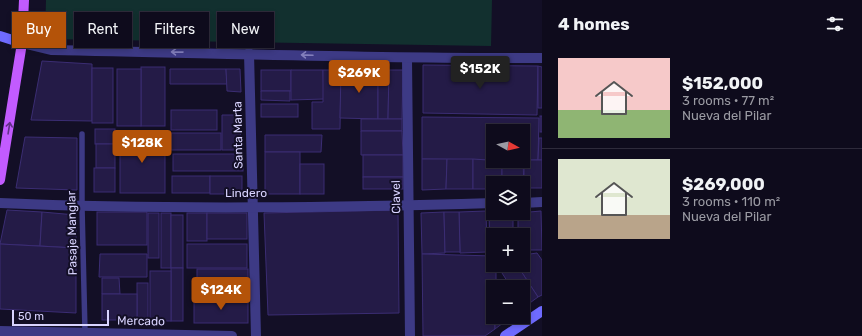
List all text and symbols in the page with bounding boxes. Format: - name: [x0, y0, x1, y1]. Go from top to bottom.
- chip: Buy: [12, 12, 66, 48]
- chip: Rent: [74, 12, 132, 48]
- chip: Filters: [140, 12, 209, 48]
- chip: New: [217, 12, 274, 48]
- icon: filters: [824, 13, 846, 35]
- text: 4 homes: [558, 14, 630, 34]
- one-way arrow: [171, 48, 184, 56]
- one-way arrow: [301, 51, 314, 59]
- pin: $152K: [452, 56, 508, 90]
- pin: $269K: [331, 60, 387, 94]
- text: $152K: [460, 61, 500, 76]
- text: $269K: [338, 65, 380, 80]
- text: $152,000: [682, 73, 763, 93]
- icon: home: [590, 74, 638, 122]
- text: 3 rooms · 77 m²: [682, 93, 774, 108]
- street label: Santa Marta: [230, 101, 246, 169]
- text: Nueva del Pilar: [682, 108, 771, 123]
- one-way arrow: [5, 122, 13, 135]
- north arrow: [486, 124, 530, 168]
- map controls: [486, 124, 530, 324]
- pin: $128K: [114, 130, 170, 164]
- text: $128K: [121, 135, 163, 150]
- text: $269,000: [682, 174, 765, 194]
- icon: home: [590, 175, 638, 223]
- button: layers: [486, 176, 530, 220]
- street label: Clavel: [389, 180, 403, 214]
- street label: Lindero: [225, 186, 267, 200]
- street label: Pasaje Manglar: [64, 190, 80, 275]
- text: 3 rooms · 110 m²: [682, 194, 780, 209]
- text: Nueva del Pilar: [682, 209, 771, 224]
- button: +: [486, 228, 530, 272]
- pin: $124K: [193, 277, 249, 311]
- button: −: [486, 280, 530, 324]
- text: $124K: [200, 282, 242, 297]
- scale bar: [12, 308, 109, 327]
- text: 50 m: [18, 310, 44, 323]
- street label: Mercado: [117, 314, 165, 328]

